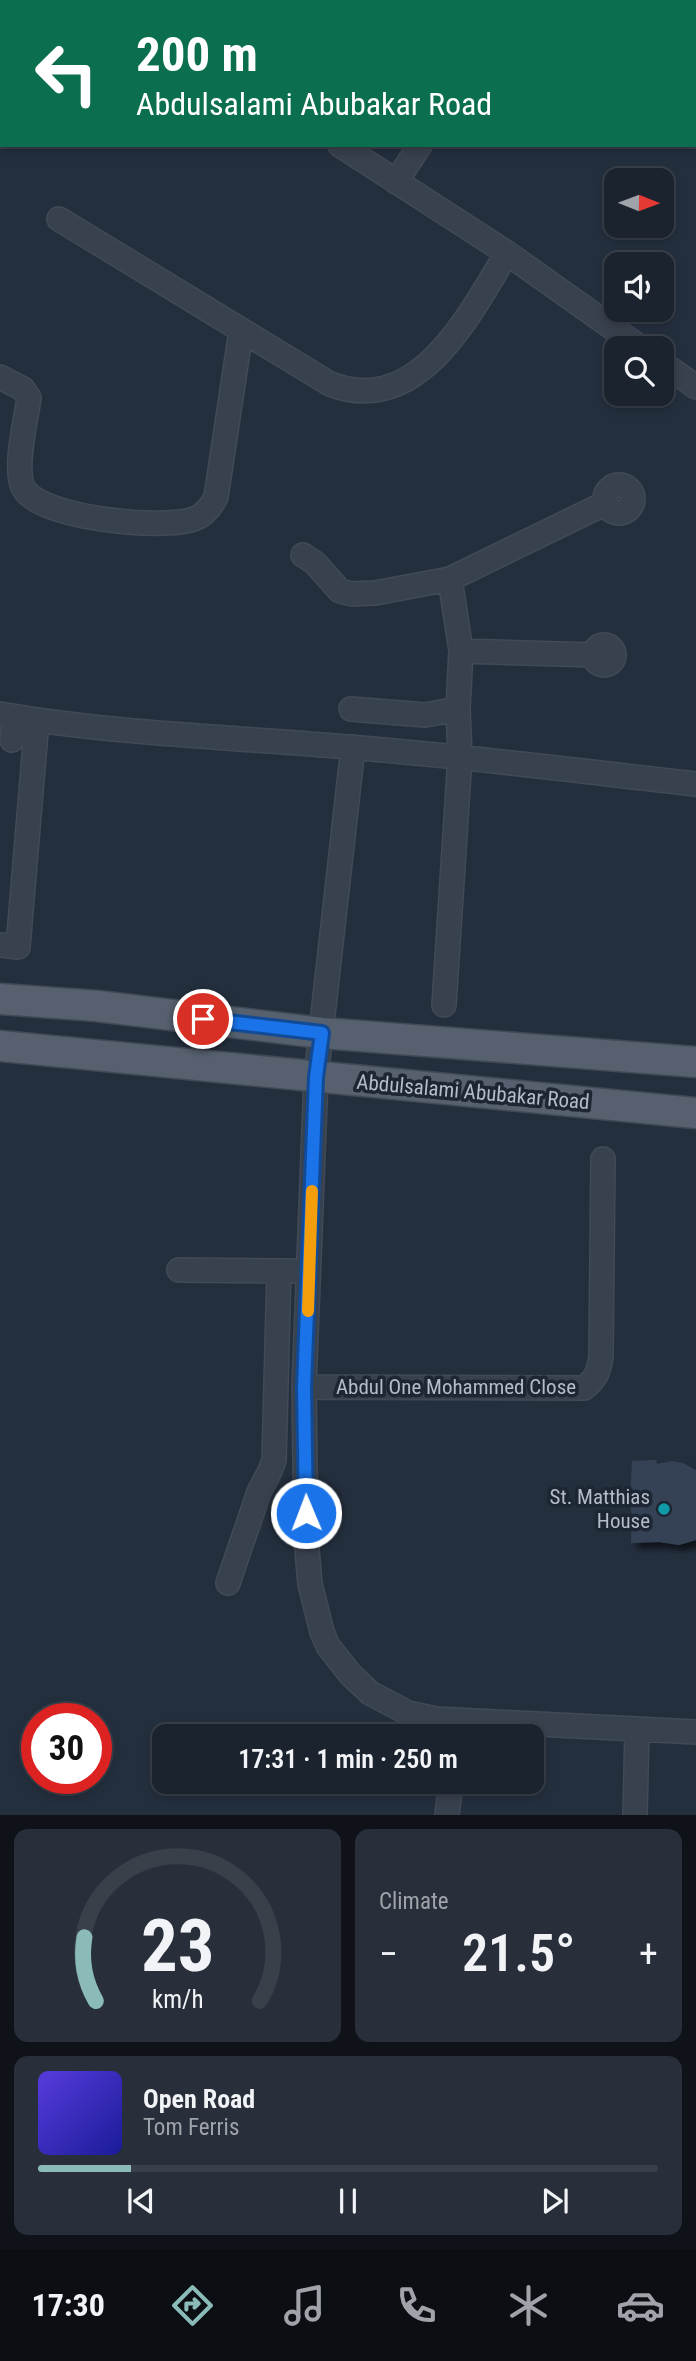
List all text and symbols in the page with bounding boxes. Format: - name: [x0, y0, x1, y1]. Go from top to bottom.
- text: 200 m: [136, 26, 258, 83]
- icon: left: [21, 28, 112, 119]
- text: Abdulsalami Abubakar Road: [136, 85, 492, 123]
- north arrow: [604, 168, 674, 238]
- map controls: [604, 168, 674, 406]
- button: sound: [604, 252, 674, 322]
- button: search: [604, 336, 674, 406]
- pin: [173, 989, 233, 1049]
- icon: arrive: [184, 1000, 222, 1038]
- street label: Abdulsalami Abubakar Road: [356, 1070, 590, 1114]
- street label: Abdul One Mohammed Close: [336, 1375, 576, 1399]
- position arrow: [269, 1476, 343, 1550]
- place label: St. Matthias House: [550, 1485, 650, 1533]
- marker: St. Matthias House: [656, 1501, 672, 1517]
- speed limit sign: 30: [21, 1703, 112, 1794]
- text: 17:31 · 1 min · 250 m: [238, 1744, 458, 1774]
- text: Climate: [379, 1888, 449, 1915]
- text: 23: [141, 1904, 214, 1990]
- text: 21.5°: [462, 1923, 575, 1984]
- text: −: [379, 1932, 398, 1976]
- text: +: [639, 1932, 658, 1976]
- text: km/h: [152, 1985, 203, 2014]
- text: Open Road: [143, 2084, 255, 2114]
- text: Tom Ferris: [143, 2114, 239, 2141]
- icon: previous: [122, 2182, 160, 2220]
- icon: pause: [329, 2182, 367, 2220]
- icon: next: [536, 2182, 574, 2220]
- icon: directions: [168, 2281, 217, 2330]
- icon: music: [280, 2281, 329, 2330]
- icon: phone: [392, 2281, 441, 2330]
- icon: climate: [504, 2281, 553, 2330]
- icon: car: [616, 2281, 665, 2330]
- text: 17:30: [31, 2286, 105, 2324]

